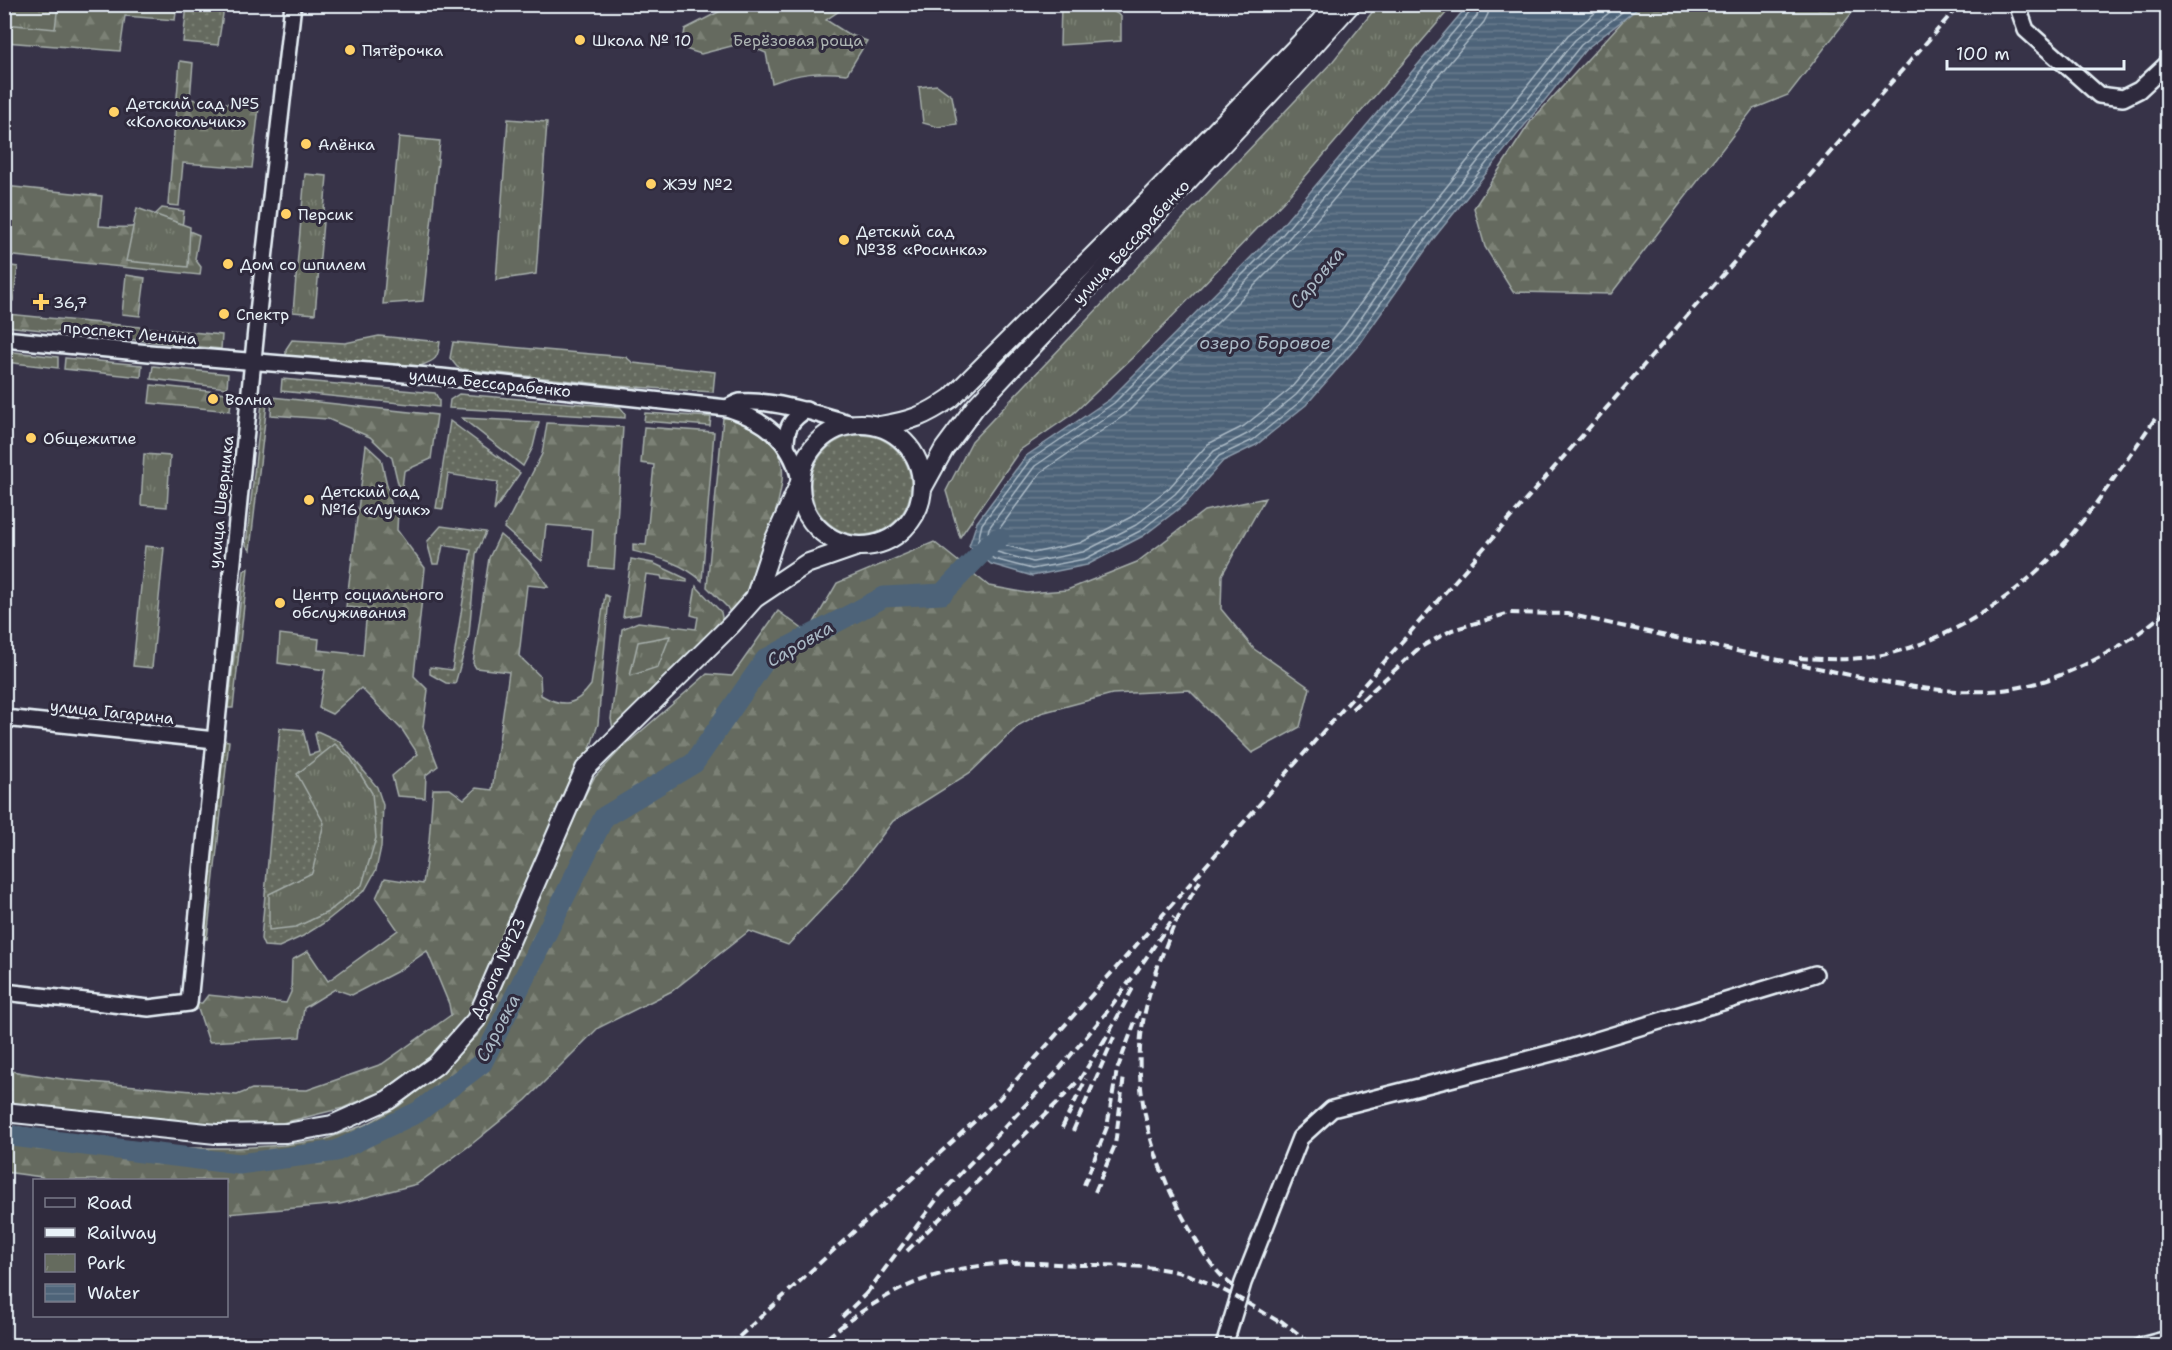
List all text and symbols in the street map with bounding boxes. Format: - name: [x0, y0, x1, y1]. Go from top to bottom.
- place label: Школа № 10: [592, 30, 692, 51]
- park label: Берёзовая роща: [733, 30, 863, 51]
- marker: Школа № 10: [573, 33, 587, 47]
- scale bar: [1947, 33, 2124, 71]
- place label: Пятёрочка: [362, 40, 443, 61]
- text: 100 m: [1956, 42, 2010, 66]
- marker: Пятёрочка: [343, 43, 357, 57]
- place label: Детский сад №5 «Колокольчик»: [126, 93, 259, 132]
- marker: Детский сад №5 «Колокольчик»: [107, 105, 121, 119]
- place label: Алёнка: [318, 134, 375, 155]
- marker: Алёнка: [299, 137, 313, 151]
- place label: ЖЭУ №2: [663, 174, 733, 195]
- street label: улица Бессарабенко: [1068, 175, 1194, 309]
- marker: ЖЭУ №2: [644, 177, 658, 191]
- place label: Персик: [298, 204, 354, 225]
- marker: Персик: [279, 207, 293, 221]
- place label: Детский сад №38 «Росинка»: [856, 221, 987, 260]
- marker: Детский сад №38 «Росинка»: [837, 233, 851, 247]
- water label: Саровка: [1284, 242, 1350, 314]
- place label: Дом со шпилем: [240, 254, 366, 275]
- marker: Дом со шпилем: [221, 257, 235, 271]
- place label: 36,7: [53, 292, 88, 313]
- marker: 36,7: [34, 295, 48, 309]
- place label: Спектр: [236, 304, 289, 325]
- marker: Спектр: [217, 307, 231, 321]
- street label: проспект Ленина: [62, 317, 198, 349]
- water label: озеро Боровое: [1199, 331, 1331, 355]
- street label: улица Бессарабенко: [408, 364, 572, 402]
- place label: Волна: [225, 389, 272, 410]
- marker: Волна: [206, 392, 220, 406]
- place label: Общежитие: [43, 428, 137, 449]
- marker: Общежитие: [24, 431, 38, 445]
- street label: улица Шверника: [204, 435, 238, 569]
- place label: Детский сад №16 «Лучик»: [321, 481, 430, 520]
- marker: Детский сад №16 «Лучик»: [302, 493, 316, 507]
- place label: Центр социального обслуживания: [292, 584, 444, 623]
- marker: Центр социального обслуживания: [273, 596, 287, 610]
- water label: Саровка: [762, 615, 838, 673]
- street label: улица Гагарина: [49, 695, 175, 729]
- street label: Дорога №123: [466, 914, 530, 1022]
- water label: Саровка: [470, 990, 526, 1066]
- legend: [33, 1179, 228, 1317]
- text: Road: [87, 1191, 132, 1215]
- text: Railway: [87, 1221, 157, 1245]
- text: Park: [87, 1251, 126, 1275]
- text: Water: [87, 1281, 140, 1305]

